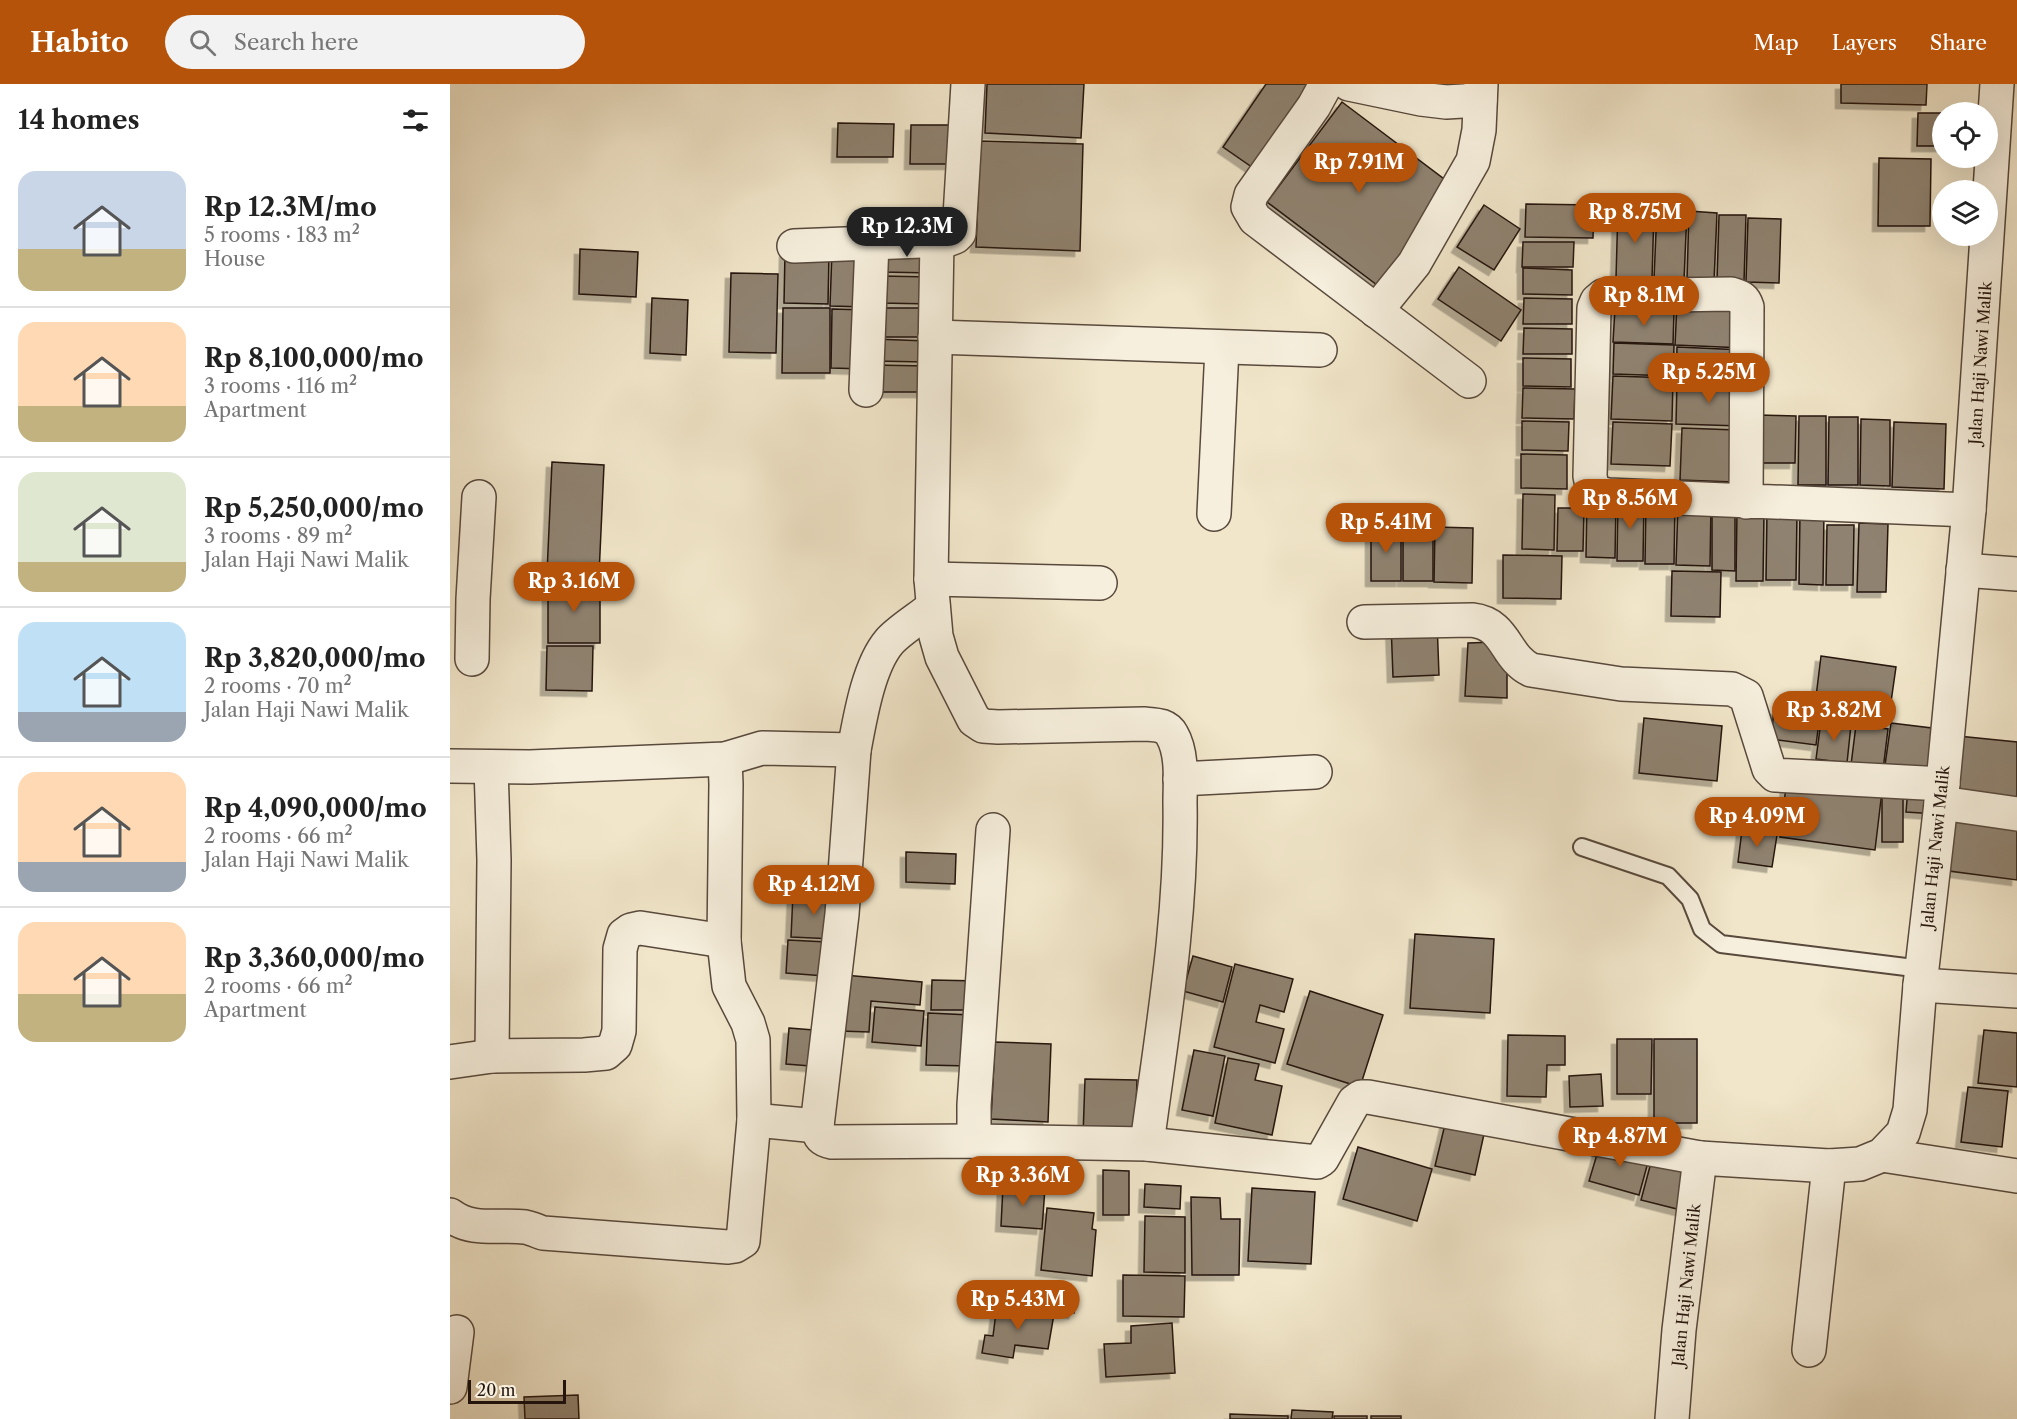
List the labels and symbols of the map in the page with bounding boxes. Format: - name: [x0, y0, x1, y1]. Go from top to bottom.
- pin: Rp 7.91M: [1297, 143, 1421, 194]
- pin: Rp 8.75M: [1573, 193, 1697, 244]
- pin: Rp 12.3M: [845, 207, 969, 258]
- pin: Rp 8.1M: [1589, 276, 1699, 327]
- street label: Jalan Haji Nawi Malik: [1964, 280, 1996, 448]
- pin: Rp 5.25M: [1647, 353, 1771, 404]
- pin: Rp 8.56M: [1568, 479, 1692, 530]
- pin: Rp 5.41M: [1324, 503, 1448, 554]
- pin: Rp 3.16M: [512, 562, 636, 613]
- pin: Rp 3.82M: [1772, 691, 1896, 742]
- street label: Jalan Haji Nawi Malik: [1916, 764, 1954, 932]
- pin: Rp 4.09M: [1695, 797, 1819, 848]
- pin: Rp 4.12M: [752, 865, 876, 916]
- pin: Rp 4.87M: [1558, 1117, 1682, 1168]
- pin: Rp 3.36M: [961, 1156, 1085, 1207]
- street label: Jalan Haji Nawi Malik: [1667, 1202, 1705, 1370]
- pin: Rp 5.43M: [956, 1280, 1080, 1331]
- scale bar: [468, 1377, 566, 1404]

